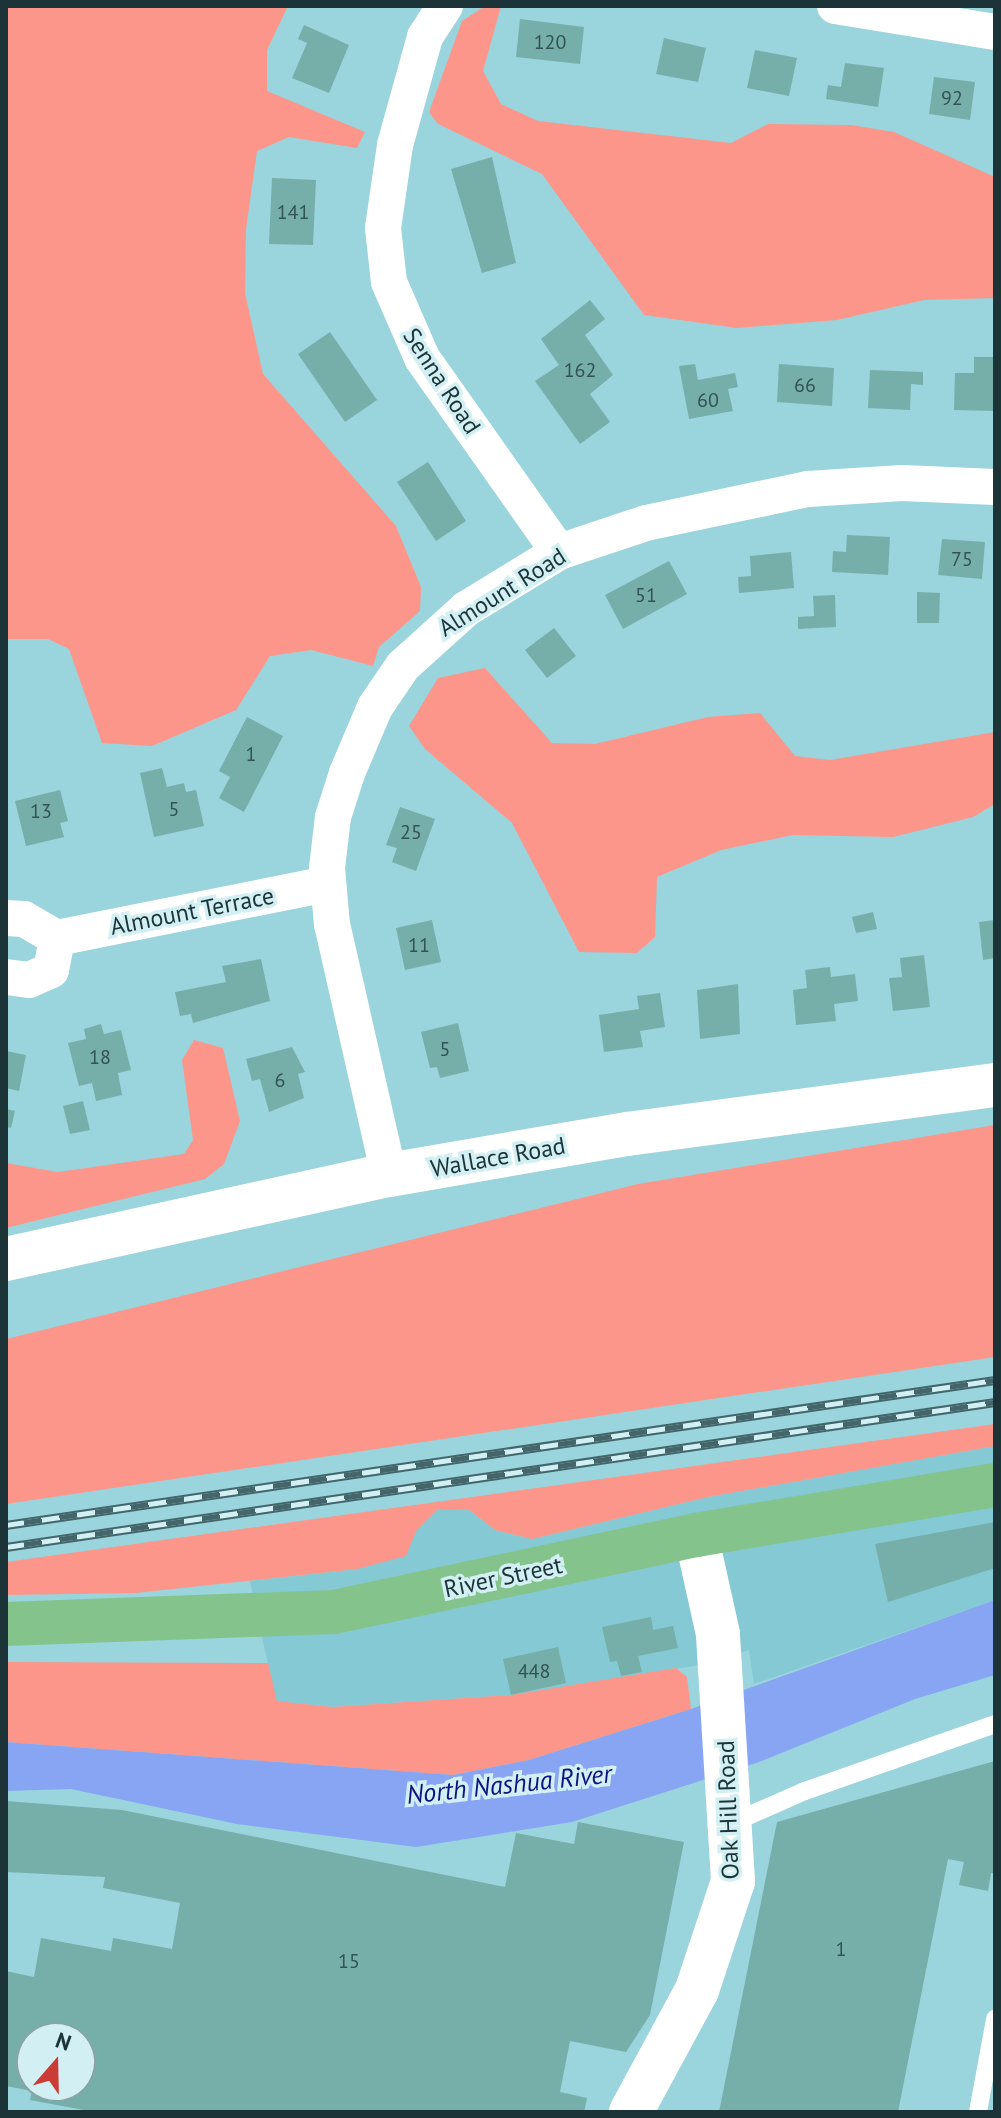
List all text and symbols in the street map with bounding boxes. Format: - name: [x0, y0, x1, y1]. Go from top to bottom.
- house number: 120: [534, 30, 566, 54]
- house number: 92: [941, 86, 963, 110]
- house number: 141: [277, 200, 309, 224]
- street label: Senna Road: [397, 323, 487, 439]
- house number: 162: [564, 358, 596, 382]
- house number: 66: [794, 373, 816, 397]
- house number: 60: [697, 388, 719, 412]
- street label: Almount Road: [433, 541, 571, 643]
- house number: 75: [951, 547, 973, 571]
- house number: 51: [635, 583, 657, 607]
- house number: 1: [246, 742, 256, 766]
- house number: 5: [169, 797, 179, 821]
- house number: 13: [30, 799, 52, 823]
- house number: 25: [400, 820, 422, 844]
- street label: Almount Terrace: [107, 881, 277, 941]
- house number: 11: [408, 933, 430, 957]
- house number: 5: [440, 1037, 450, 1061]
- house number: 18: [89, 1045, 111, 1069]
- house number: 6: [275, 1068, 285, 1092]
- street label: Wallace Road: [428, 1131, 568, 1183]
- street label: River Street: [441, 1550, 565, 1604]
- house number: 448: [518, 1659, 550, 1683]
- street label: Oak Hill Road: [711, 1740, 745, 1880]
- water label: North Nashua River: [405, 1758, 613, 1810]
- house number: 1: [836, 1937, 846, 1961]
- house number: 15: [338, 1949, 360, 1973]
- north arrow: [16, 2022, 96, 2102]
- text: N: [52, 2026, 75, 2057]

